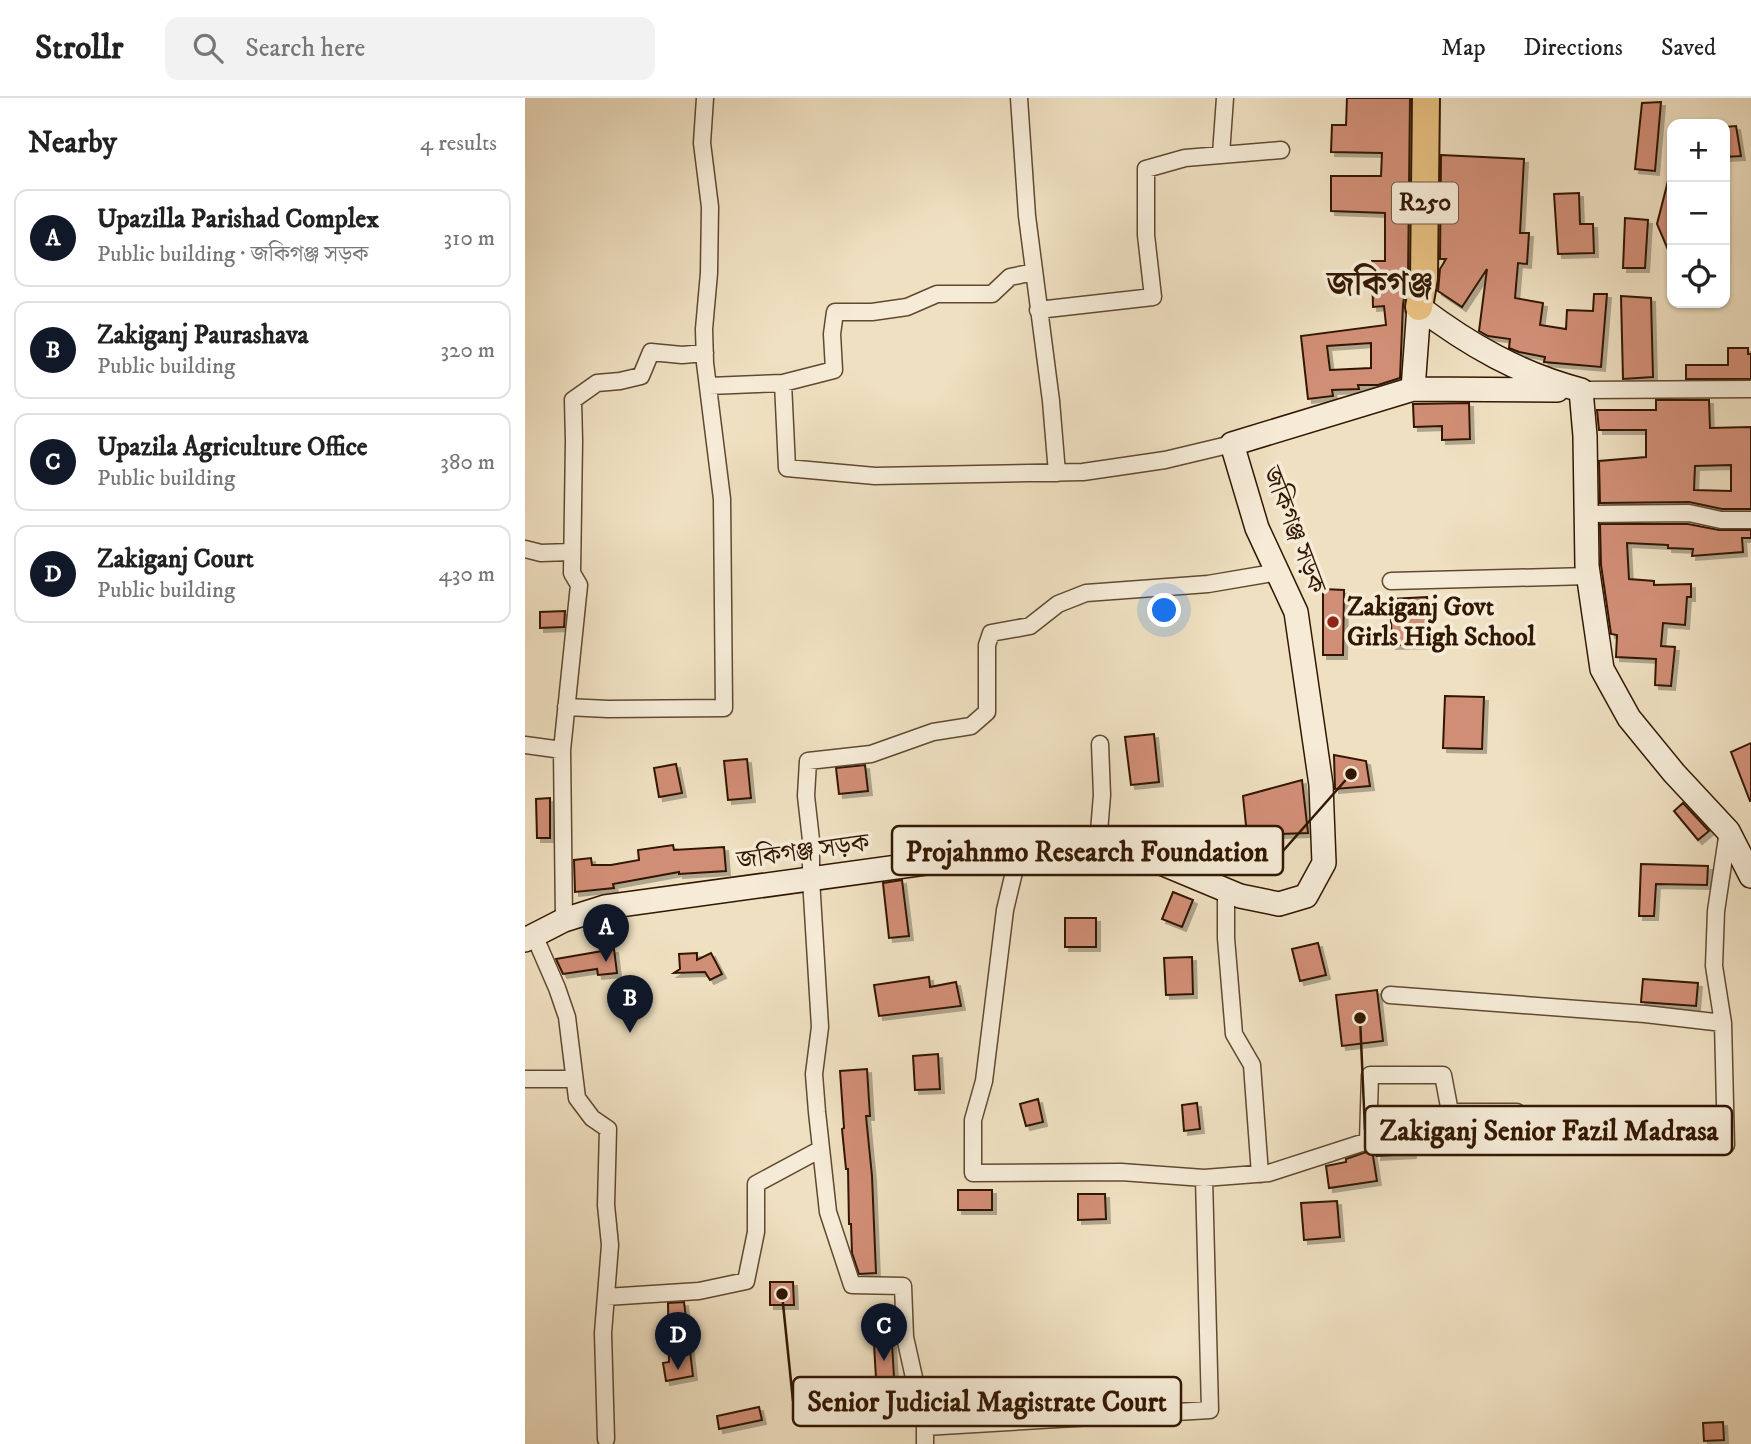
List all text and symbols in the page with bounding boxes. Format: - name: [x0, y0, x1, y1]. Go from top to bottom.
- search box: [165, 17, 655, 80]
- text: Strollr: [35, 28, 123, 69]
- icon: search: [189, 29, 227, 67]
- text: Search here: [245, 32, 365, 65]
- text: Map: [1441, 33, 1486, 63]
- text: Directions: [1524, 33, 1623, 63]
- text: Saved: [1661, 33, 1716, 63]
- map controls: [1667, 119, 1730, 308]
- button: +: [1667, 119, 1730, 182]
- text: Nearby: [28, 125, 117, 162]
- text: 4 results: [420, 129, 497, 158]
- road number: R250: [1392, 182, 1458, 223]
- button: −: [1667, 182, 1730, 245]
- text: Upazilla Parishad Complex: [97, 203, 379, 236]
- text: A: [46, 224, 60, 253]
- text: 310 m: [443, 224, 495, 253]
- text: Public building · জকিগঞ্জ সড়ক: [97, 240, 368, 269]
- button: locate: [1667, 245, 1730, 308]
- district label: জকিগঞ্জ: [1325, 263, 1433, 305]
- text: Zakiganj Paurashava: [97, 319, 309, 352]
- text: B: [46, 336, 60, 365]
- text: 320 m: [441, 336, 495, 365]
- text: Public building: [97, 352, 235, 381]
- text: Upazila Agriculture Office: [97, 431, 368, 464]
- text: C: [45, 448, 61, 477]
- text: 380 m: [440, 448, 495, 477]
- street label: জকিগঞ্জ সড়ক: [1254, 461, 1334, 600]
- text: Public building: [97, 464, 235, 493]
- text: Zakiganj Court: [97, 543, 254, 576]
- text: D: [44, 560, 62, 589]
- text: 430 m: [439, 560, 495, 589]
- text: Public building: [97, 576, 235, 605]
- place label: Zakiganj Govt Girls High School: [1347, 591, 1536, 654]
- your location: [1147, 593, 1181, 627]
- marker: Zakiganj Govt Girls High School: [1325, 614, 1341, 630]
- street label: জকিগঞ্জ সড়ক: [734, 826, 873, 878]
- callout: Projahnmo Research Foundation: [892, 826, 1283, 875]
- text: Projahnmo Research Foundation: [905, 835, 1269, 870]
- pin: A: [583, 904, 629, 962]
- pin: B: [607, 975, 653, 1033]
- callout: Zakiganj Senior Fazil Madrasa: [1365, 1106, 1732, 1155]
- text: Zakiganj Senior Fazil Madrasa: [1380, 1114, 1720, 1149]
- pin: C: [861, 1303, 907, 1361]
- pin: D: [655, 1312, 701, 1370]
- callout: Senior Judicial Magistrate Court: [793, 1377, 1181, 1426]
- text: Senior Judicial Magistrate Court: [807, 1385, 1167, 1420]

